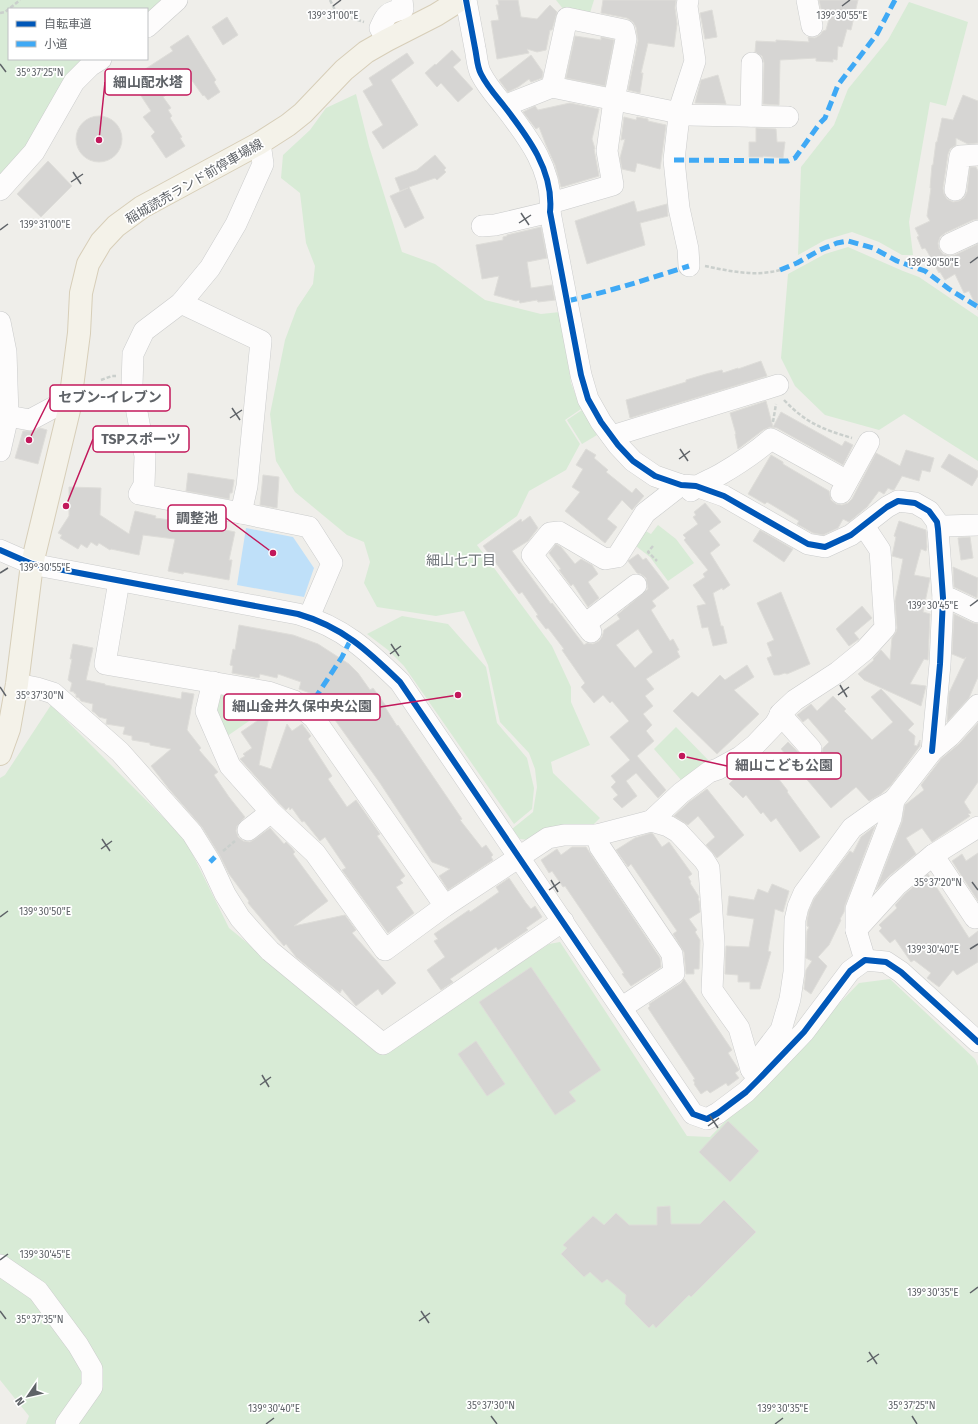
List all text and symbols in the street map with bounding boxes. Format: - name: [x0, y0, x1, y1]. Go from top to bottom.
- legend: [8, 8, 148, 60]
- text: 139°31'00"E: [307, 10, 359, 22]
- text: 139°30'55"E: [816, 10, 868, 22]
- text: 自転車道: [44, 17, 92, 31]
- text: 小道: [44, 37, 68, 51]
- text: 35°37'25"N: [16, 67, 64, 79]
- callout: 細山配水塔: [105, 69, 191, 95]
- text: 細山配水塔: [113, 74, 183, 91]
- street label: 稲城読売ランド前停車場線: [123, 136, 266, 227]
- text: 139°31'00"E: [19, 219, 71, 231]
- text: 139°30'50"E: [907, 257, 959, 269]
- callout: セブン-イレブン: [50, 385, 170, 411]
- text: セブン-イレブン: [58, 389, 162, 406]
- callout: TSPスポーツ: [93, 426, 189, 452]
- text: TSPスポーツ: [101, 431, 181, 448]
- callout: 調整池: [168, 505, 226, 531]
- text: 調整池: [176, 510, 218, 527]
- district label: 細山七丁目: [426, 552, 496, 569]
- text: 139°30'55"E: [19, 562, 71, 574]
- text: 139°30'45"E: [907, 600, 959, 612]
- text: 35°37'30"N: [16, 690, 64, 702]
- callout: 細山金井久保中央公園: [224, 694, 380, 720]
- text: 細山金井久保中央公園: [232, 698, 372, 715]
- callout: 細山こども公園: [727, 753, 841, 779]
- text: 細山こども公園: [735, 757, 833, 774]
- text: 35°37'20"N: [914, 877, 962, 889]
- text: 139°30'50"E: [19, 906, 71, 918]
- text: 139°30'40"E: [907, 944, 959, 956]
- text: 139°30'45"E: [19, 1249, 71, 1261]
- text: 139°30'35"E: [907, 1287, 959, 1299]
- text: 35°37'35"N: [16, 1314, 64, 1326]
- north arrow: [8, 1376, 48, 1416]
- text: N: [13, 1395, 28, 1408]
- text: 35°37'30"N: [467, 1400, 515, 1412]
- text: 35°37'25"N: [888, 1400, 936, 1412]
- text: 139°30'40"E: [248, 1403, 300, 1415]
- text: 139°30'35"E: [757, 1403, 809, 1415]

